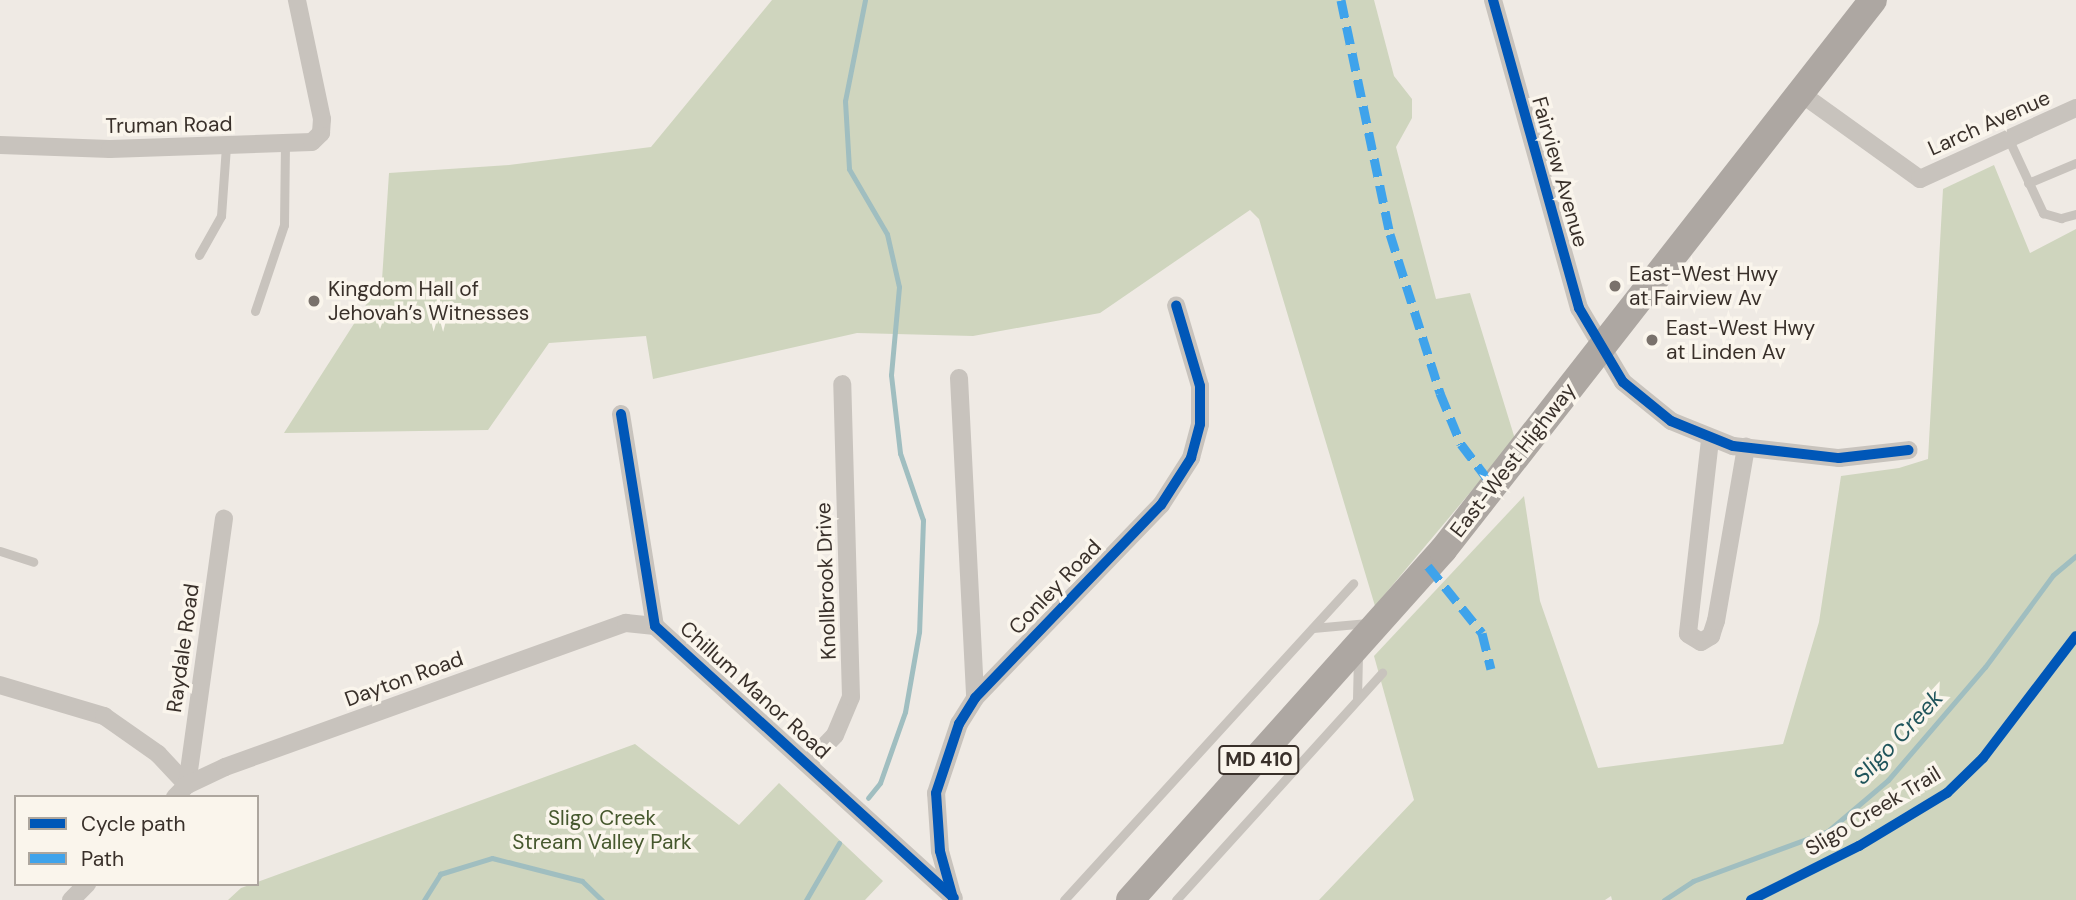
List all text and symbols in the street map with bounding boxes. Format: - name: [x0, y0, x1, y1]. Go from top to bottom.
- street label: Larch Avenue: [1924, 85, 2054, 161]
- street label: Fairview Avenue: [1526, 94, 1594, 250]
- street label: Truman Road: [105, 111, 233, 139]
- place label: East-West Hwy at Fairview Av: [1629, 261, 1778, 311]
- place label: Kingdom Hall of Jehovah’s Witnesses: [328, 276, 529, 326]
- marker: East-West Hwy at Fairview Av: [1607, 278, 1623, 294]
- marker: Kingdom Hall of Jehovah’s Witnesses: [306, 293, 322, 309]
- place label: East-West Hwy at Linden Av: [1666, 315, 1815, 365]
- marker: East-West Hwy at Linden Av: [1644, 332, 1660, 348]
- street label: East-West Highway: [1445, 378, 1581, 542]
- street label: Knollbrook Drive: [811, 502, 841, 660]
- street label: Conley Road: [1004, 534, 1106, 640]
- street label: Raydale Road: [162, 582, 204, 714]
- street label: Chillum Manor Road: [675, 616, 835, 764]
- street label: Dayton Road: [341, 646, 467, 712]
- water label: Sligo Creek: [1847, 684, 1949, 790]
- road number: MD 410: [1217, 744, 1301, 776]
- street label: Sligo Creek Trail: [1801, 761, 1945, 861]
- legend: [14, 795, 259, 886]
- park label: Sligo Creek Stream Valley Park: [512, 805, 692, 855]
- text: Cycle path: [81, 810, 186, 838]
- text: Path: [81, 845, 124, 873]

